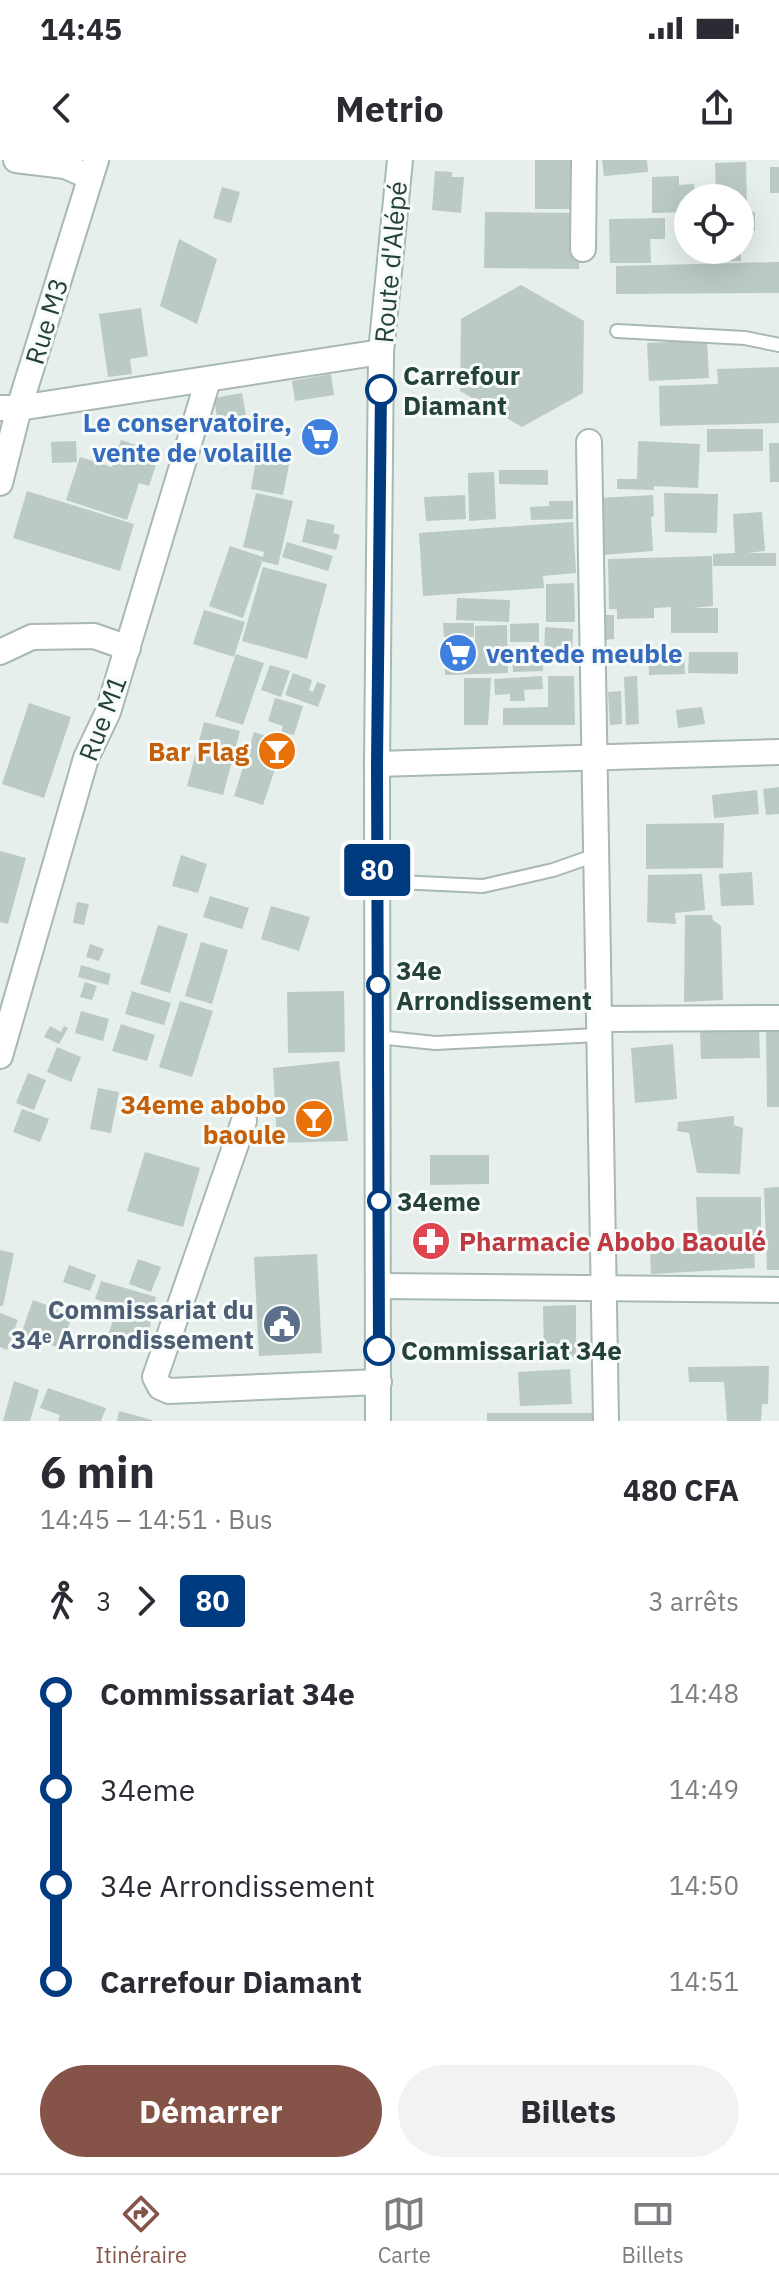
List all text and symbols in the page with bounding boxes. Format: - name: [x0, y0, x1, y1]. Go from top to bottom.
- text: 14:45: [40, 9, 122, 48]
- text: Metrio: [335, 85, 444, 132]
- icon: back: [40, 86, 84, 130]
- icon: share: [695, 86, 739, 130]
- street label: Route d'Alépé: [366, 180, 414, 344]
- map controls: [674, 184, 754, 264]
- button: locate: [674, 184, 754, 264]
- street label: Rue M3: [17, 274, 75, 368]
- place label: Carrefour Diamant: [403, 358, 520, 422]
- marker: Carrefour Diamant: [366, 375, 396, 405]
- place label: Le conservatoire, vente de volaille: [83, 405, 292, 469]
- supermarket icon: Le conservatoire, vente de volaille: [299, 416, 341, 458]
- supermarket icon: ventede meuble: [437, 632, 479, 674]
- place label: ventede meuble: [486, 636, 683, 670]
- street label: Rue M1: [70, 671, 134, 765]
- bar icon: Bar Flag: [256, 730, 298, 772]
- place label: Bar Flag: [148, 734, 250, 768]
- line badge: 80: [341, 844, 413, 896]
- text: 80: [360, 851, 394, 888]
- place label: 34e Arrondissement: [396, 953, 592, 1017]
- marker: 34e Arrondissement: [367, 974, 389, 996]
- place label: 34eme abobo baoule: [120, 1087, 286, 1151]
- bar icon: 34eme abobo baoule: [293, 1098, 335, 1140]
- place label: 34eme: [397, 1184, 481, 1218]
- marker: 34eme: [368, 1190, 390, 1212]
- pharmacy icon: Pharmacie Abobo Baoulé: [410, 1220, 452, 1262]
- place label: Pharmacie Abobo Baoulé: [459, 1224, 766, 1258]
- place label: Commissariat du 34ᵉ Arrondissement: [11, 1292, 254, 1356]
- public building icon: Commissariat du 34ᵉ Arrondissement: [261, 1303, 303, 1345]
- place label: Commissariat 34e: [401, 1333, 622, 1367]
- marker: Commissariat 34e: [364, 1335, 394, 1365]
- text: 6 min: [40, 1443, 155, 1500]
- text: 480 CFA: [623, 1470, 739, 1509]
- text: 14:45 – 14:51 · Bus: [40, 1502, 273, 1536]
- icon: walk: [40, 1579, 84, 1623]
- icon: forward: [124, 1579, 168, 1623]
- text: 80: [196, 1582, 229, 1619]
- text: 3: [96, 1584, 112, 1618]
- text: 3 arrêts: [648, 1584, 739, 1618]
- text: Commissariat 34e: [100, 1674, 355, 1713]
- text: 14:48: [669, 1676, 739, 1710]
- text: 34eme: [100, 1770, 195, 1809]
- text: 14:49: [669, 1772, 739, 1806]
- text: 34e Arrondissement: [100, 1866, 375, 1905]
- text: 14:50: [669, 1868, 739, 1902]
- text: Carrefour Diamant: [100, 1962, 362, 2001]
- text: 14:51: [669, 1964, 739, 1998]
- button: Démarrer: [40, 2065, 382, 2157]
- button: Billets: [398, 2065, 739, 2157]
- tab: Itinéraire: [95, 2192, 187, 2269]
- tab: Carte: [378, 2192, 431, 2269]
- tab: Billets: [621, 2192, 684, 2269]

